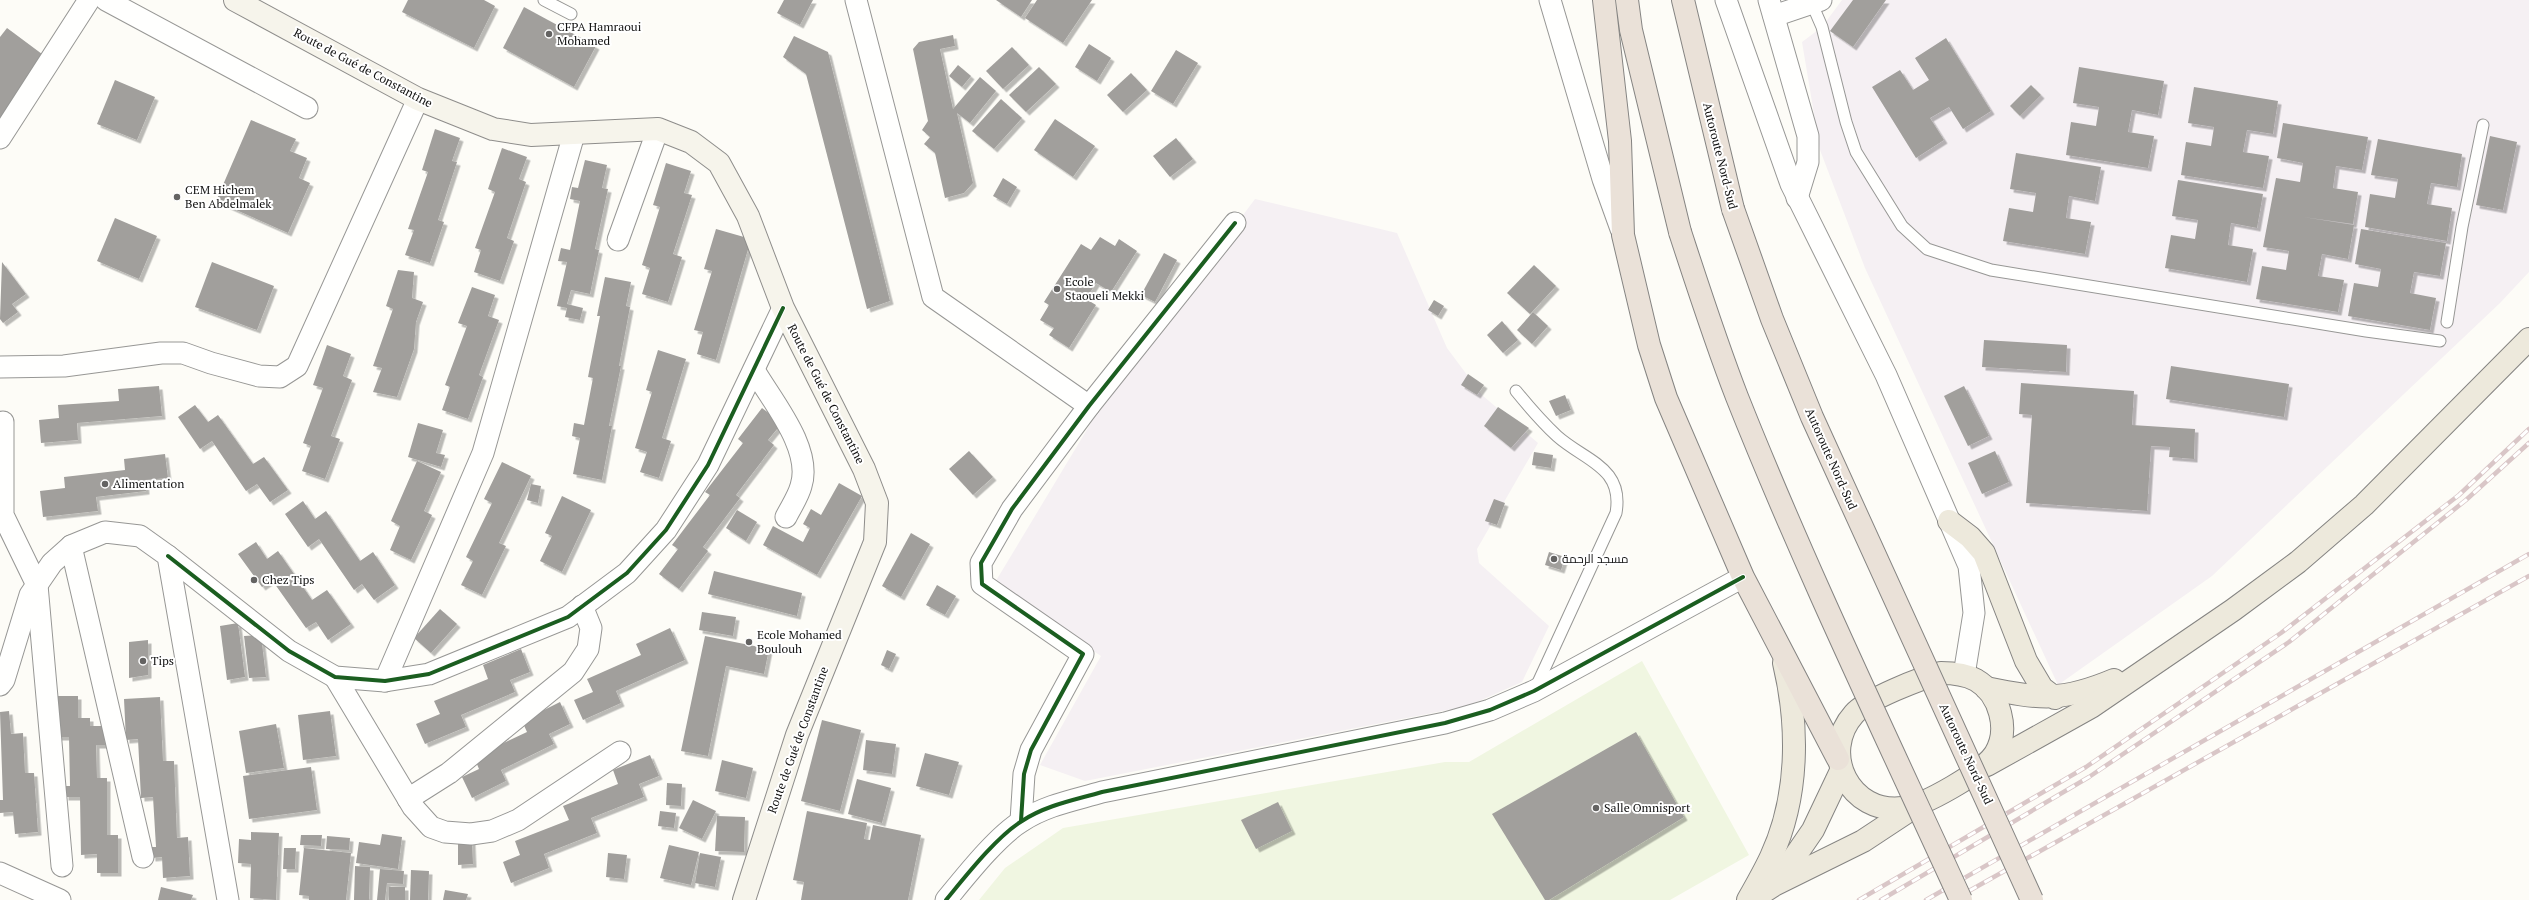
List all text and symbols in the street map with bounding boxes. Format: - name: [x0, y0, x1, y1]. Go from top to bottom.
- place label: CFPA Hamraoui Mohamed: [557, 19, 642, 48]
- street label: Route de Gué de Constantine: [291, 25, 435, 111]
- marker: CFPA Hamraoui Mohamed: [544, 29, 554, 39]
- street label: Autoroute Nord-Sud: [1700, 101, 1741, 211]
- place label: CEM Hichem Ben Abdelmalek: [185, 182, 272, 211]
- marker: CEM Hichem Ben Abdelmalek: [172, 192, 182, 202]
- place label: Ecole Staoueli Mekki: [1065, 274, 1144, 303]
- marker: Ecole Staoueli Mekki: [1052, 284, 1062, 294]
- street label: Route de Gué de Constantine: [785, 321, 868, 466]
- street label: Autoroute Nord-Sud: [1802, 406, 1861, 512]
- place label: Alimentation: [113, 476, 184, 491]
- marker: Alimentation: [100, 479, 110, 489]
- place label: مسجد الرحمة: [1562, 551, 1628, 566]
- marker: مسجد الرحمة: [1549, 554, 1559, 564]
- place label: Chez Tips: [262, 572, 314, 587]
- marker: Chez Tips: [249, 575, 259, 585]
- place label: Ecole Mohamed Boulouh: [757, 627, 842, 656]
- marker: Ecole Mohamed Boulouh: [744, 637, 754, 647]
- place label: Tips: [151, 653, 174, 668]
- marker: Tips: [138, 656, 148, 666]
- street label: Route de Gué de Constantine: [764, 664, 831, 815]
- street label: Autoroute Nord-Sud: [1937, 701, 1997, 807]
- place label: Salle Omnisport: [1604, 800, 1691, 815]
- marker: Salle Omnisport: [1591, 803, 1601, 813]

